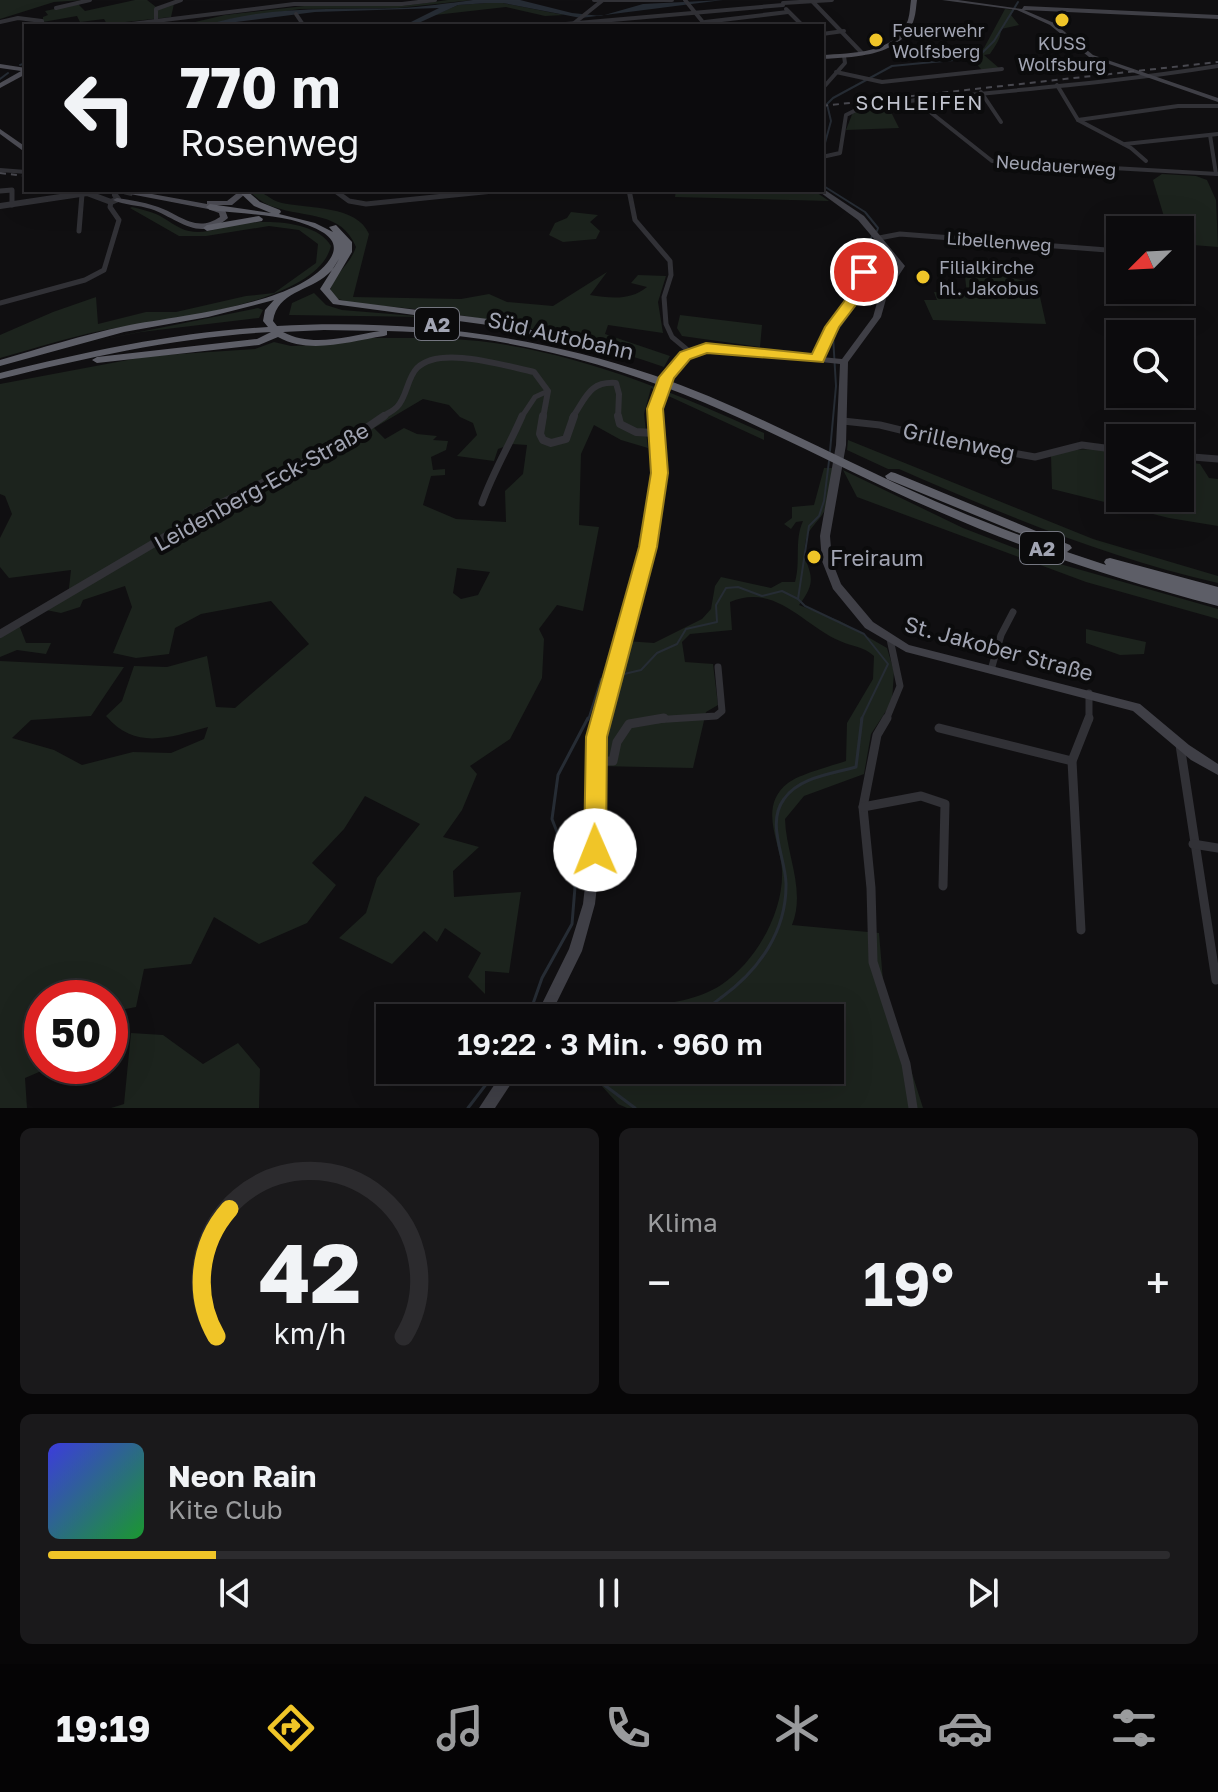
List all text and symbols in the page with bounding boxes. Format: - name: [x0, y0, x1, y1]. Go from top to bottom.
- marker: KUSS Wolfsburg: [1053, 11, 1071, 29]
- place label: Feuerwehr Wolfsberg: [892, 19, 985, 62]
- marker: Feuerwehr Wolfsberg: [867, 31, 885, 49]
- place label: KUSS Wolfsburg: [1018, 32, 1106, 75]
- text: 770 m: [180, 53, 340, 120]
- icon: left: [48, 56, 152, 160]
- district label: SCHLEIFEN: [856, 90, 984, 114]
- text: Rosenweg: [180, 121, 359, 164]
- street label: Neudauerweg: [995, 150, 1117, 180]
- north arrow: [1106, 216, 1194, 304]
- map controls: [1106, 216, 1194, 512]
- street label: Libellenweg: [946, 226, 1052, 256]
- pin: [830, 238, 898, 306]
- icon: arrive: [842, 250, 886, 294]
- place label: Filialkirche hl. Jakobus: [939, 256, 1039, 299]
- marker: Filialkirche hl. Jakobus: [914, 268, 932, 286]
- street label: Süd Autobahn: [485, 305, 637, 365]
- road number: A2: [415, 308, 459, 340]
- button: search: [1106, 320, 1194, 408]
- street label: Leidenberg-Eck-Straße: [149, 416, 373, 556]
- street label: Grillenweg: [901, 416, 1017, 466]
- button: layers: [1106, 424, 1194, 512]
- road number: A2: [1020, 532, 1064, 564]
- place label: Freiraum: [830, 544, 924, 571]
- marker: Freiraum: [805, 548, 823, 566]
- street label: St. Jakober Straße: [902, 610, 1096, 686]
- position arrow: [553, 808, 637, 892]
- speed limit sign: 50: [24, 980, 128, 1084]
- text: 19:22 · 3 Min. · 960 m: [457, 1026, 763, 1062]
- text: Klima: [647, 1207, 718, 1238]
- text: 42: [258, 1221, 361, 1321]
- text: 19°: [863, 1247, 954, 1319]
- text: −: [647, 1256, 671, 1309]
- text: +: [1146, 1256, 1170, 1309]
- text: km/h: [273, 1316, 346, 1350]
- text: Neon Rain: [168, 1458, 316, 1494]
- text: Kite Club: [168, 1494, 283, 1525]
- icon: previous: [213, 1571, 257, 1615]
- icon: pause: [587, 1571, 631, 1615]
- icon: next: [961, 1571, 1005, 1615]
- icon: directions: [263, 1700, 319, 1756]
- icon: music: [432, 1700, 488, 1756]
- icon: phone: [600, 1700, 656, 1756]
- icon: climate: [769, 1700, 825, 1756]
- icon: car: [937, 1700, 993, 1756]
- icon: filters: [1106, 1700, 1162, 1756]
- text: 19:19: [56, 1707, 151, 1750]

